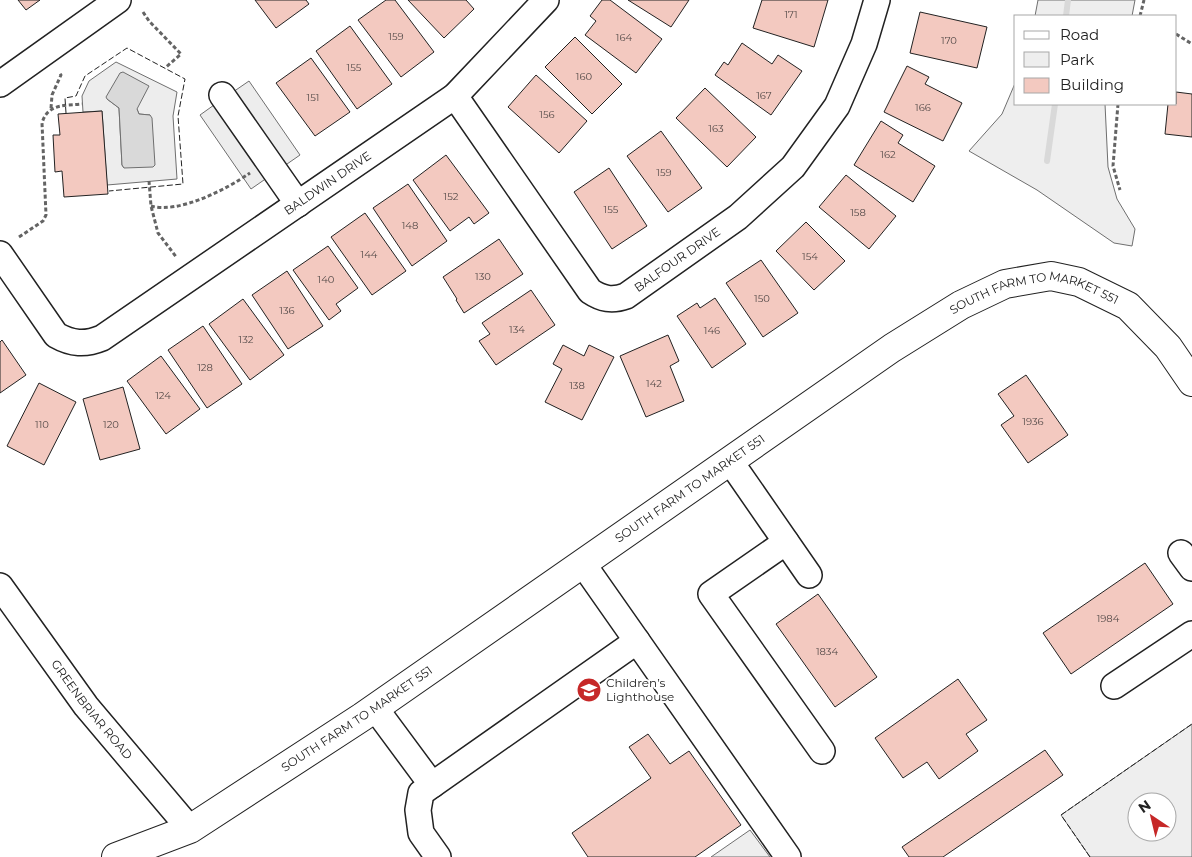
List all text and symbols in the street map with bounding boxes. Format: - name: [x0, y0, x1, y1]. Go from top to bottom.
- house number: 171: [784, 8, 798, 21]
- legend: [1014, 15, 1177, 105]
- text: Road: [1060, 25, 1099, 44]
- house number: 159: [388, 30, 404, 43]
- house number: 164: [616, 31, 633, 44]
- house number: 170: [941, 34, 957, 47]
- text: Park: [1060, 50, 1094, 69]
- house number: 155: [347, 61, 362, 74]
- house number: 160: [576, 70, 593, 83]
- text: Building: [1060, 75, 1124, 94]
- house number: 167: [756, 89, 772, 102]
- house number: 151: [307, 91, 319, 104]
- house number: 166: [915, 101, 931, 114]
- house number: 156: [539, 108, 555, 121]
- house number: 163: [708, 122, 724, 135]
- street label: BALDWIN DRIVE: [281, 148, 374, 218]
- house number: 162: [880, 148, 896, 161]
- house number: 159: [656, 166, 672, 179]
- house number: 152: [444, 190, 459, 203]
- house number: 155: [604, 203, 619, 216]
- house number: 158: [850, 206, 866, 219]
- house number: 148: [402, 219, 418, 232]
- street label: BALFOUR DRIVE: [631, 224, 723, 295]
- house number: 144: [361, 248, 378, 261]
- house number: 154: [802, 250, 818, 263]
- text: SOUTH FARM TO MARKET 551: [947, 268, 1121, 317]
- house number: 130: [475, 270, 491, 283]
- house number: 140: [318, 273, 335, 286]
- house number: 150: [754, 292, 770, 305]
- street label: SOUTH FARM TO MARKET 551: [945, 296, 1125, 322]
- house number: 136: [279, 304, 295, 317]
- house number: 134: [509, 323, 525, 336]
- house number: 146: [704, 324, 720, 337]
- house number: 132: [239, 333, 254, 346]
- house number: 128: [197, 361, 213, 374]
- house number: 142: [646, 377, 662, 390]
- house number: 138: [569, 379, 585, 392]
- house number: 124: [155, 389, 171, 402]
- house number: 1936: [1022, 415, 1044, 428]
- house number: 110: [35, 418, 49, 431]
- house number: 120: [103, 418, 119, 431]
- street label: SOUTH FARM TO MARKET 551: [612, 431, 767, 546]
- house number: 1984: [1097, 612, 1120, 625]
- house number: 1834: [816, 645, 839, 658]
- street label: GREENBRIAR ROAD: [48, 657, 136, 762]
- street label: SOUTH FARM TO MARKET 551: [278, 662, 435, 775]
- place label: Children’s Lighthouse: [606, 675, 674, 704]
- school or university icon: Children’s Lighthouse: [576, 677, 602, 703]
- north arrow: [1127, 792, 1177, 842]
- text: N: [1135, 796, 1154, 817]

